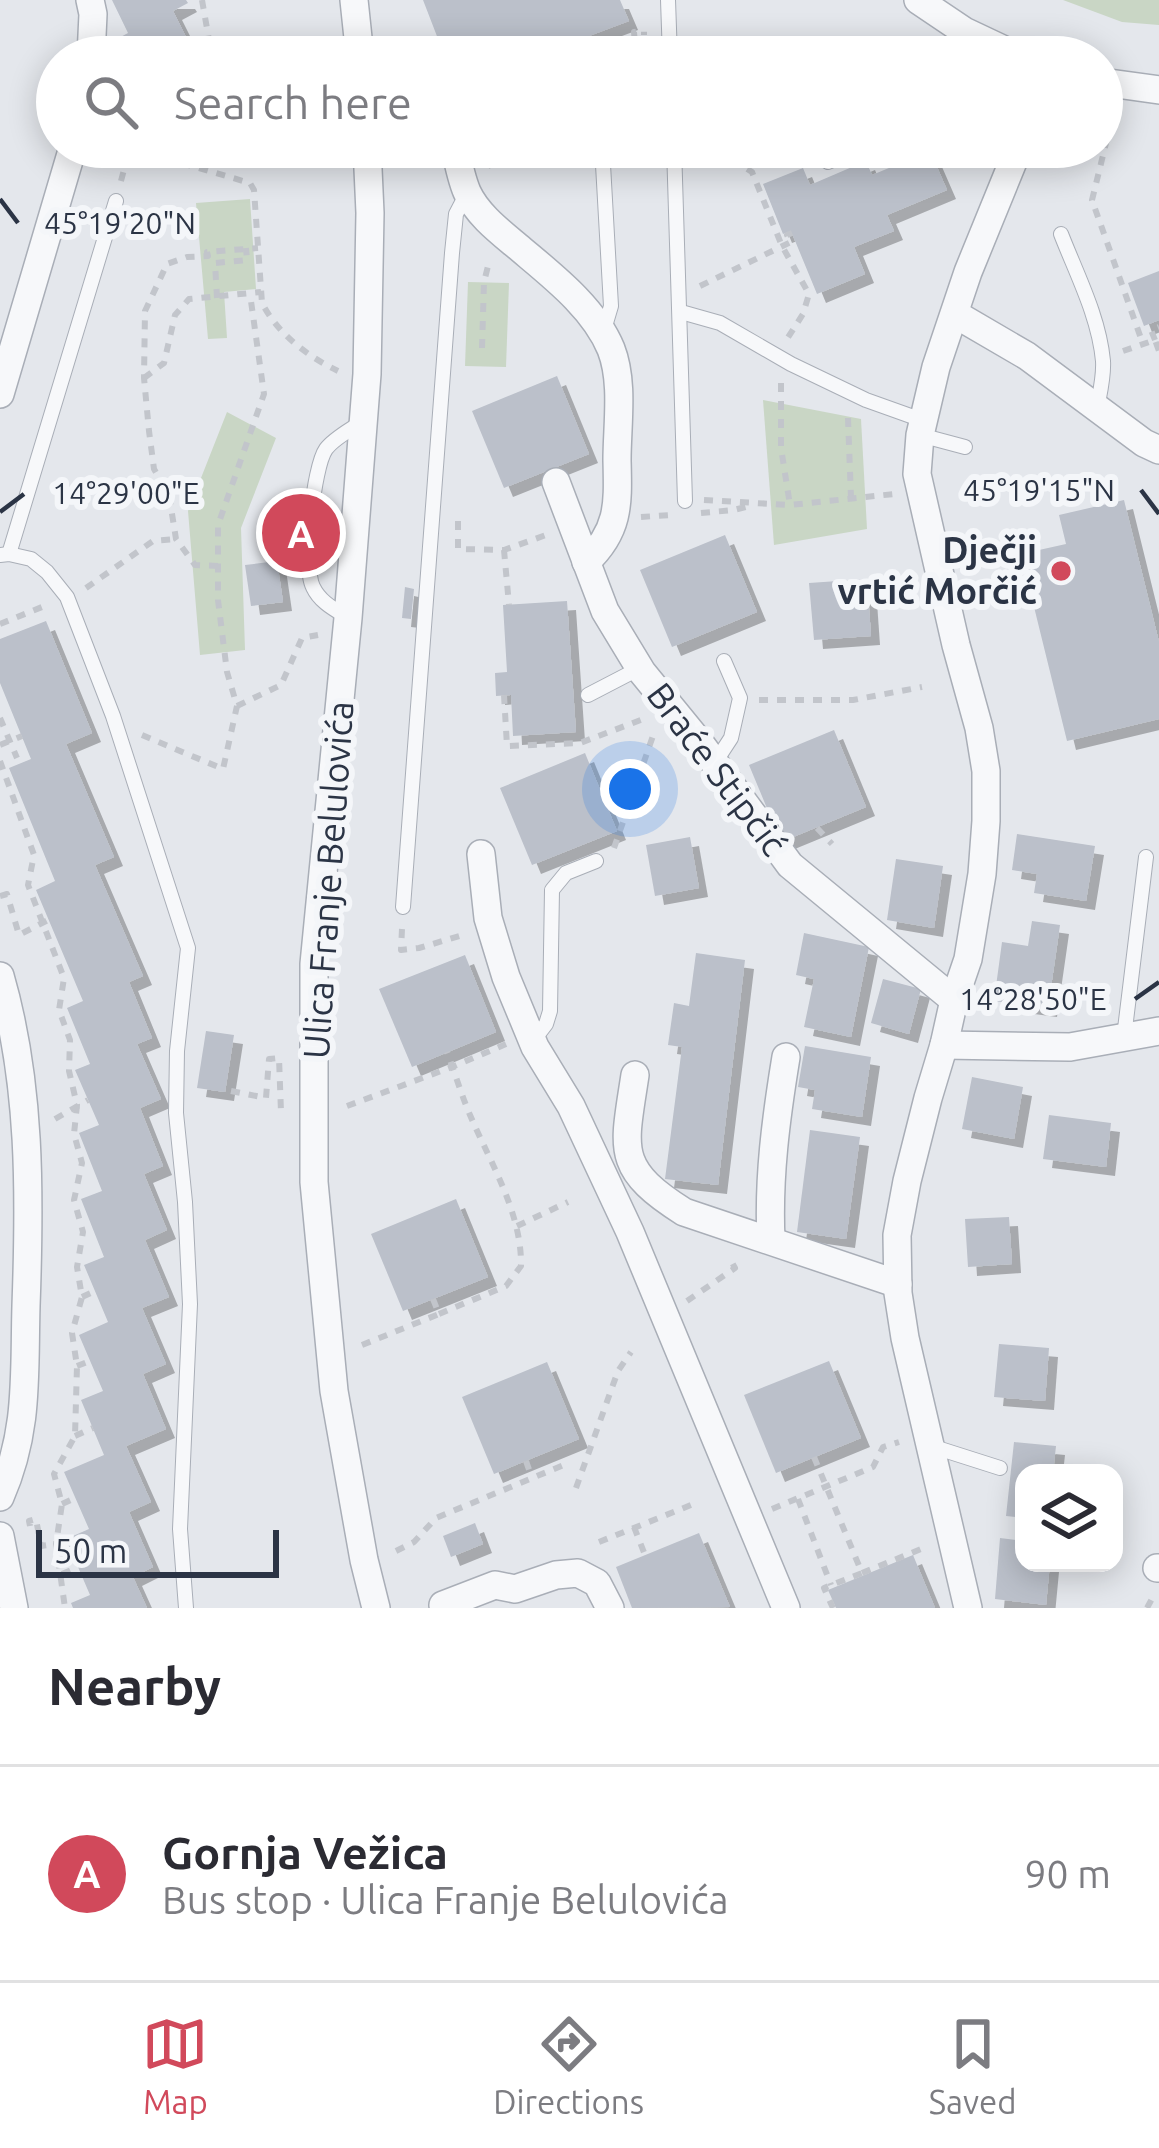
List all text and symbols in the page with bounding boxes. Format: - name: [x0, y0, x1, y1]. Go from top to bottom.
- search box: [36, 36, 1123, 168]
- icon: search: [78, 69, 144, 135]
- text: Search here: [174, 77, 412, 128]
- text: 45°19'20"N: [44, 206, 196, 240]
- text: 45°19'15"N: [963, 473, 1115, 507]
- text: 14°29'00"E: [52, 476, 200, 510]
- pin: A: [262, 488, 340, 578]
- place label: Dječji vrtić Morčić: [838, 529, 1037, 611]
- marker: Dječji vrtić Morčić: [1048, 558, 1074, 584]
- street label: Braće Stipčić: [639, 675, 795, 863]
- street label: Ulica Franje Belulovića: [295, 700, 360, 1060]
- your location: [600, 759, 660, 819]
- text: 14°28'50"E: [959, 982, 1107, 1016]
- map controls: [1015, 1464, 1123, 1572]
- button: layers: [1015, 1464, 1123, 1572]
- scale bar: [36, 1524, 279, 1577]
- text: 50 m: [54, 1532, 127, 1569]
- text: Nearby: [48, 1657, 221, 1715]
- text: Gornja Vežica: [162, 1827, 448, 1878]
- text: A: [73, 1852, 101, 1895]
- text: 90 m: [1024, 1852, 1111, 1895]
- text: Bus stop · Ulica Franje Belulovića: [162, 1878, 729, 1921]
- tab: Map: [142, 2011, 208, 2120]
- tab: Directions: [493, 2011, 644, 2120]
- tab: Saved: [929, 2011, 1017, 2120]

